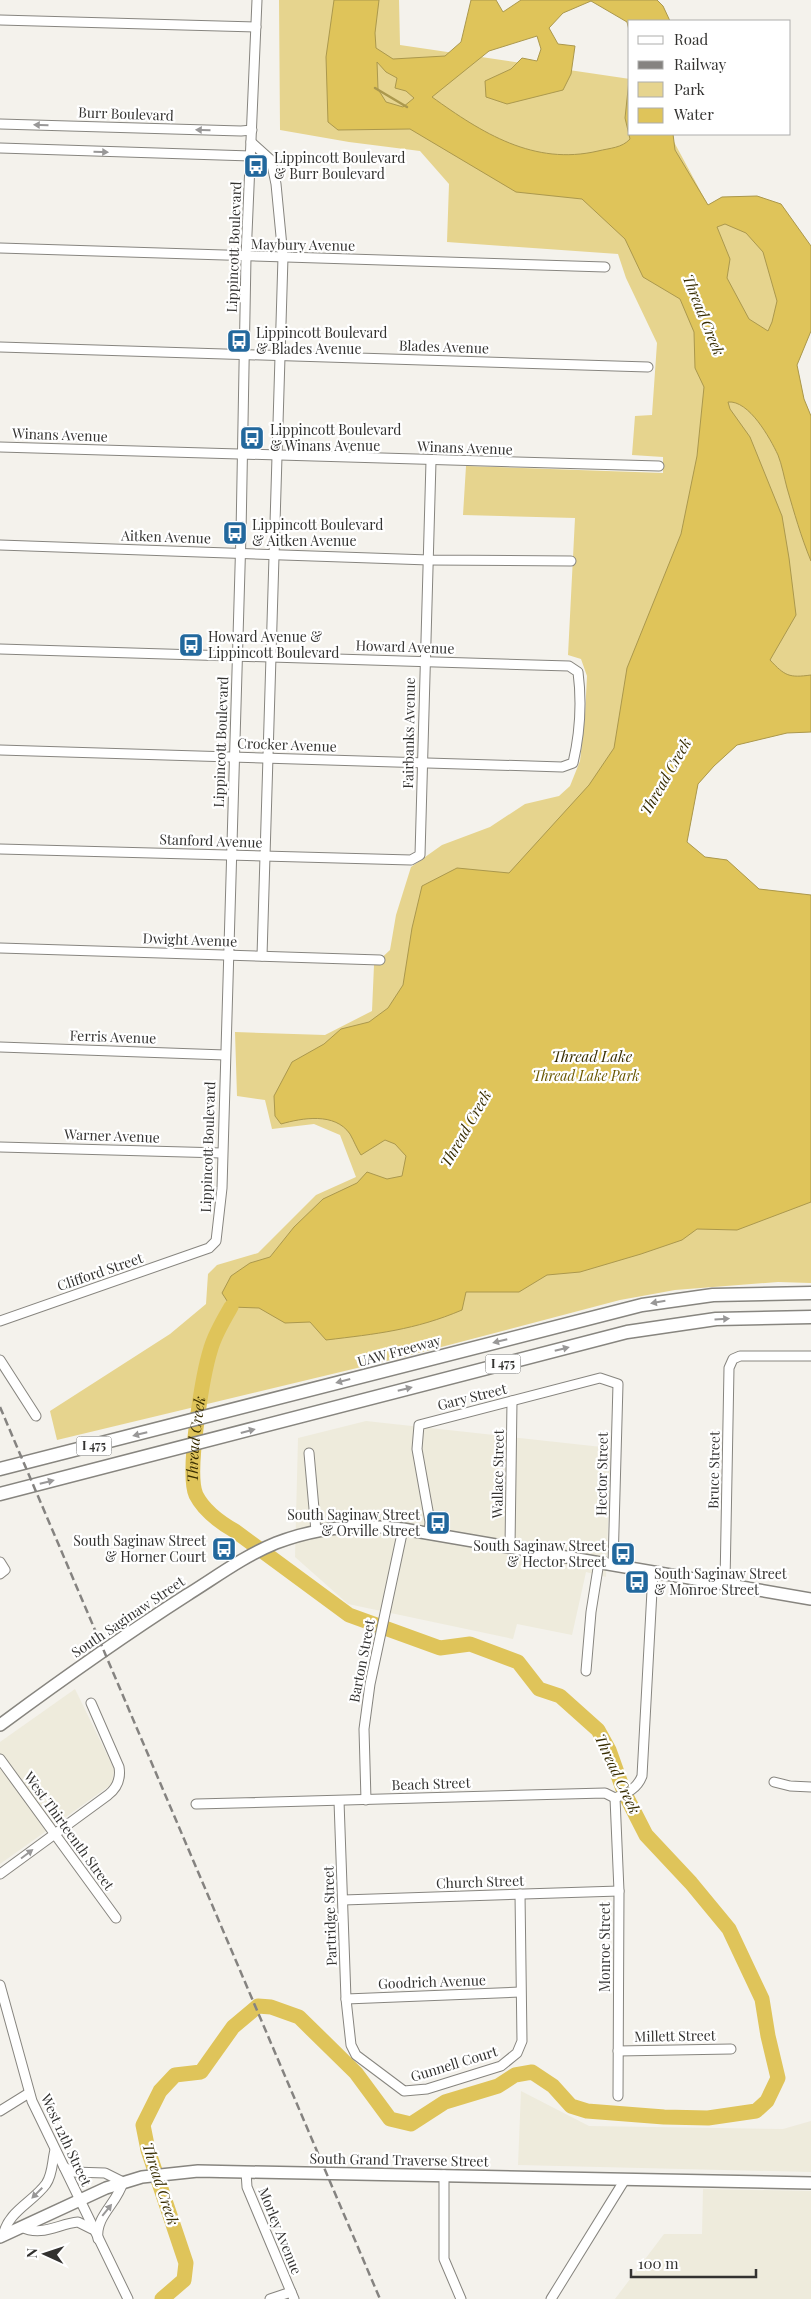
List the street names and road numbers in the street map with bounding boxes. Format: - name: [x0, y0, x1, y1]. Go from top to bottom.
- street label: Burr Boulevard: [78, 102, 174, 125]
- street label: Lippincott Boulevard: [222, 181, 245, 313]
- street label: Maybury Avenue: [251, 234, 355, 255]
- street label: Blades Avenue: [399, 335, 489, 358]
- street label: Winans Avenue: [11, 423, 108, 446]
- street label: Winans Avenue: [416, 436, 513, 459]
- street label: Aitken Avenue: [120, 525, 211, 548]
- street label: Howard Avenue: [355, 635, 455, 658]
- street label: Lippincott Boulevard: [209, 676, 232, 808]
- street label: Fairbanks Avenue: [398, 677, 419, 789]
- street label: Crocker Avenue: [237, 733, 337, 756]
- street label: Stanford Avenue: [159, 829, 263, 852]
- street label: Dwight Avenue: [142, 928, 238, 951]
- street label: Ferris Avenue: [69, 1025, 157, 1048]
- street label: Lippincott Boulevard: [196, 1081, 219, 1213]
- street label: Warner Avenue: [63, 1124, 160, 1147]
- street label: Clifford Street: [54, 1248, 146, 1295]
- street label: UAW Freeway: [355, 1330, 443, 1371]
- road number: I 475: [486, 1355, 520, 1374]
- street label: Gary Street: [435, 1378, 510, 1414]
- street label: Wallace Street: [487, 1428, 508, 1520]
- street label: Bruce Street: [703, 1430, 724, 1509]
- street label: Hector Street: [591, 1431, 612, 1516]
- road number: I 475: [76, 1436, 112, 1455]
- street label: South Saginaw Street: [67, 1571, 189, 1662]
- street label: Barton Street: [344, 1617, 379, 1704]
- street label: West Thirteenth Street: [19, 1767, 119, 1895]
- street label: Beach Street: [391, 1773, 472, 1794]
- street label: Partridge Street: [318, 1865, 341, 1966]
- street label: Church Street: [436, 1870, 525, 1893]
- street label: Monroe Street: [595, 1901, 614, 1992]
- street label: Goodrich Avenue: [378, 1970, 486, 1993]
- street label: Millett Street: [634, 2025, 717, 2046]
- street label: Gunnell Court: [408, 2041, 501, 2086]
- street label: West 12th Street: [36, 2090, 97, 2190]
- street label: South Grand Traverse Street: [309, 2148, 490, 2171]
- street label: Morley Avenue: [254, 2184, 307, 2277]

